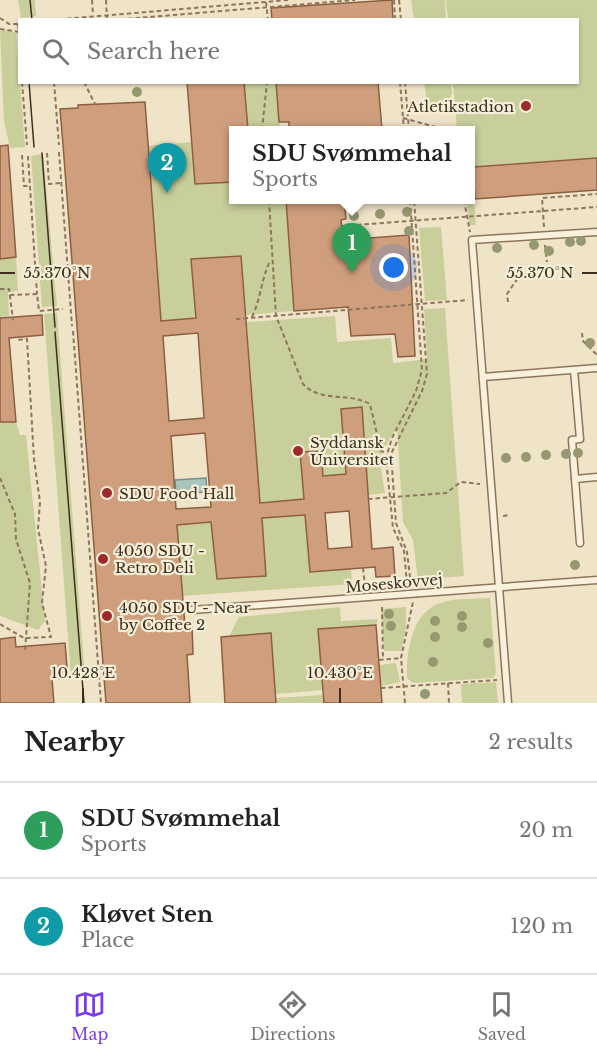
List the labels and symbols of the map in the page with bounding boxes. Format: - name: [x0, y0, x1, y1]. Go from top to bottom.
- place label: Atletikstadion: [406, 97, 514, 116]
- marker: Atletikstadion: [519, 99, 533, 113]
- pin: 2: [148, 144, 186, 193]
- pin: 1: [332, 224, 372, 273]
- your location: [379, 253, 408, 282]
- text: 55.370°N: [23, 263, 91, 282]
- text: 55.370°N: [506, 263, 574, 282]
- place label: Syddansk Universitet: [310, 433, 395, 469]
- marker: Syddansk Universitet: [291, 444, 305, 458]
- place label: SDU Food Hall: [119, 484, 235, 503]
- marker: SDU Food Hall: [100, 486, 114, 500]
- place label: 4050 SDU - Retro Deli: [115, 541, 205, 577]
- marker: 4050 SDU - Retro Deli: [96, 552, 110, 566]
- street label: Moseskovvej: [345, 569, 443, 597]
- place label: 4050 SDU - Near by Coffee 2: [118, 598, 251, 634]
- marker: 4050 SDU - Near by Coffee 2: [100, 609, 114, 623]
- text: 10.428°E: [51, 663, 115, 682]
- text: 10.430°E: [307, 663, 373, 682]

